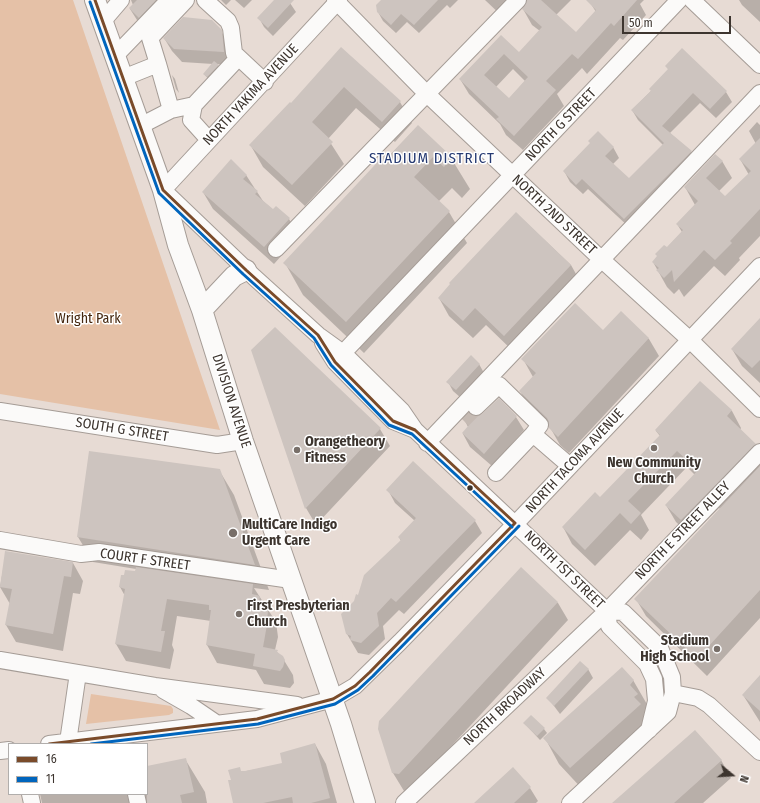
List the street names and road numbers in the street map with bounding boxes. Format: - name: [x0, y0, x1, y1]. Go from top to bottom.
- street label: NORTH YAKIMA AVENUE: [200, 41, 302, 149]
- street label: NORTH G STREET: [522, 85, 600, 165]
- street label: NORTH 2ND STREET: [508, 172, 600, 258]
- street label: DIVISION AVENUE: [208, 352, 254, 450]
- street label: NORTH TACOMA AVENUE: [522, 405, 628, 517]
- street label: SOUTH G STREET: [74, 414, 170, 446]
- street label: NORTH E STREET ALLEY: [632, 479, 734, 583]
- street label: NORTH 1ST STREET: [520, 527, 608, 613]
- street label: COURT F STREET: [99, 545, 191, 575]
- street label: NORTH BROADWAY: [460, 665, 550, 749]

